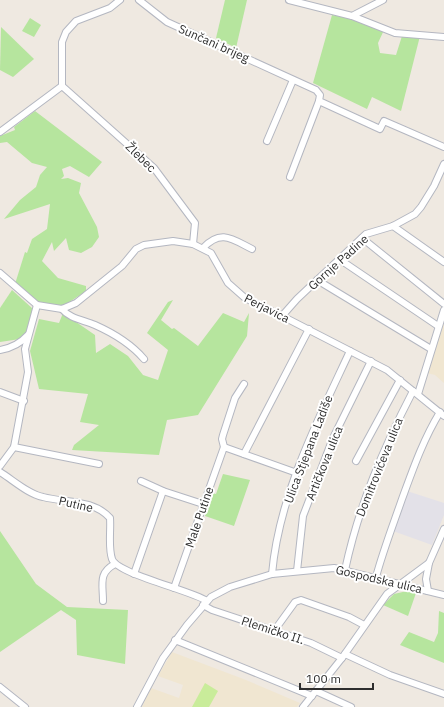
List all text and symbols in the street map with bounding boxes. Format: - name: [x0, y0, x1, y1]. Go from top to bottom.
- street label: Sunčani brijeg: [176, 21, 252, 66]
- street label: Žlebec: [123, 139, 159, 175]
- street label: Gornje Padine: [305, 231, 371, 293]
- street label: Perjavica: [242, 290, 293, 326]
- street label: Ulica Stjepana Ladiše: [280, 392, 336, 505]
- street label: Domitrovićeva ulica: [352, 415, 406, 519]
- street label: Artičkova ulica: [302, 423, 346, 502]
- street label: Male Putine: [182, 484, 217, 549]
- street label: Putine: [57, 493, 95, 515]
- street label: Gospodska ulica: [334, 562, 424, 596]
- street label: Plemičko II.: [240, 613, 306, 647]
- scale bar: [300, 665, 373, 691]
- text: 100 m: [306, 671, 341, 686]

